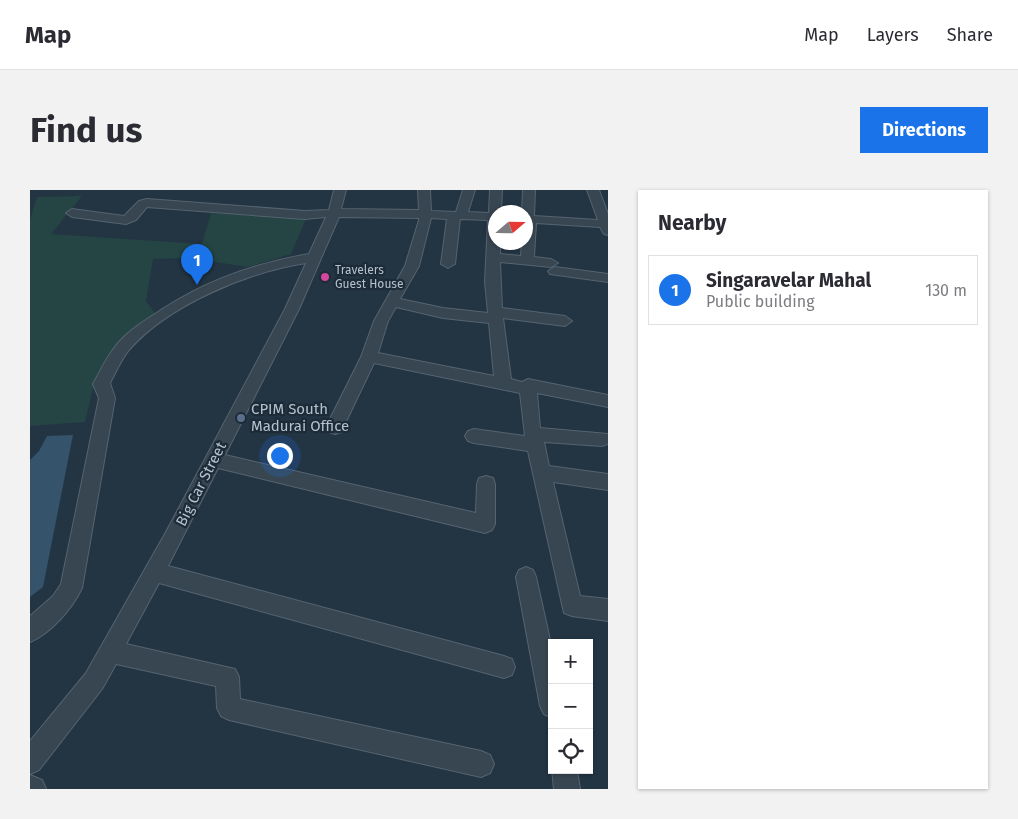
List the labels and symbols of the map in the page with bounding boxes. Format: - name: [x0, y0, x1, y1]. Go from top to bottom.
- north arrow: [488, 205, 533, 250]
- pin: 1: [181, 244, 213, 285]
- place label: Travelers Guest House: [335, 263, 404, 291]
- marker: Travelers Guest House: [319, 271, 331, 283]
- place label: CPIM South Madurai Office: [251, 400, 349, 435]
- marker: CPIM South Madurai Office: [235, 412, 247, 424]
- street label: Big Car Street: [172, 438, 230, 529]
- your location: [267, 443, 293, 469]

